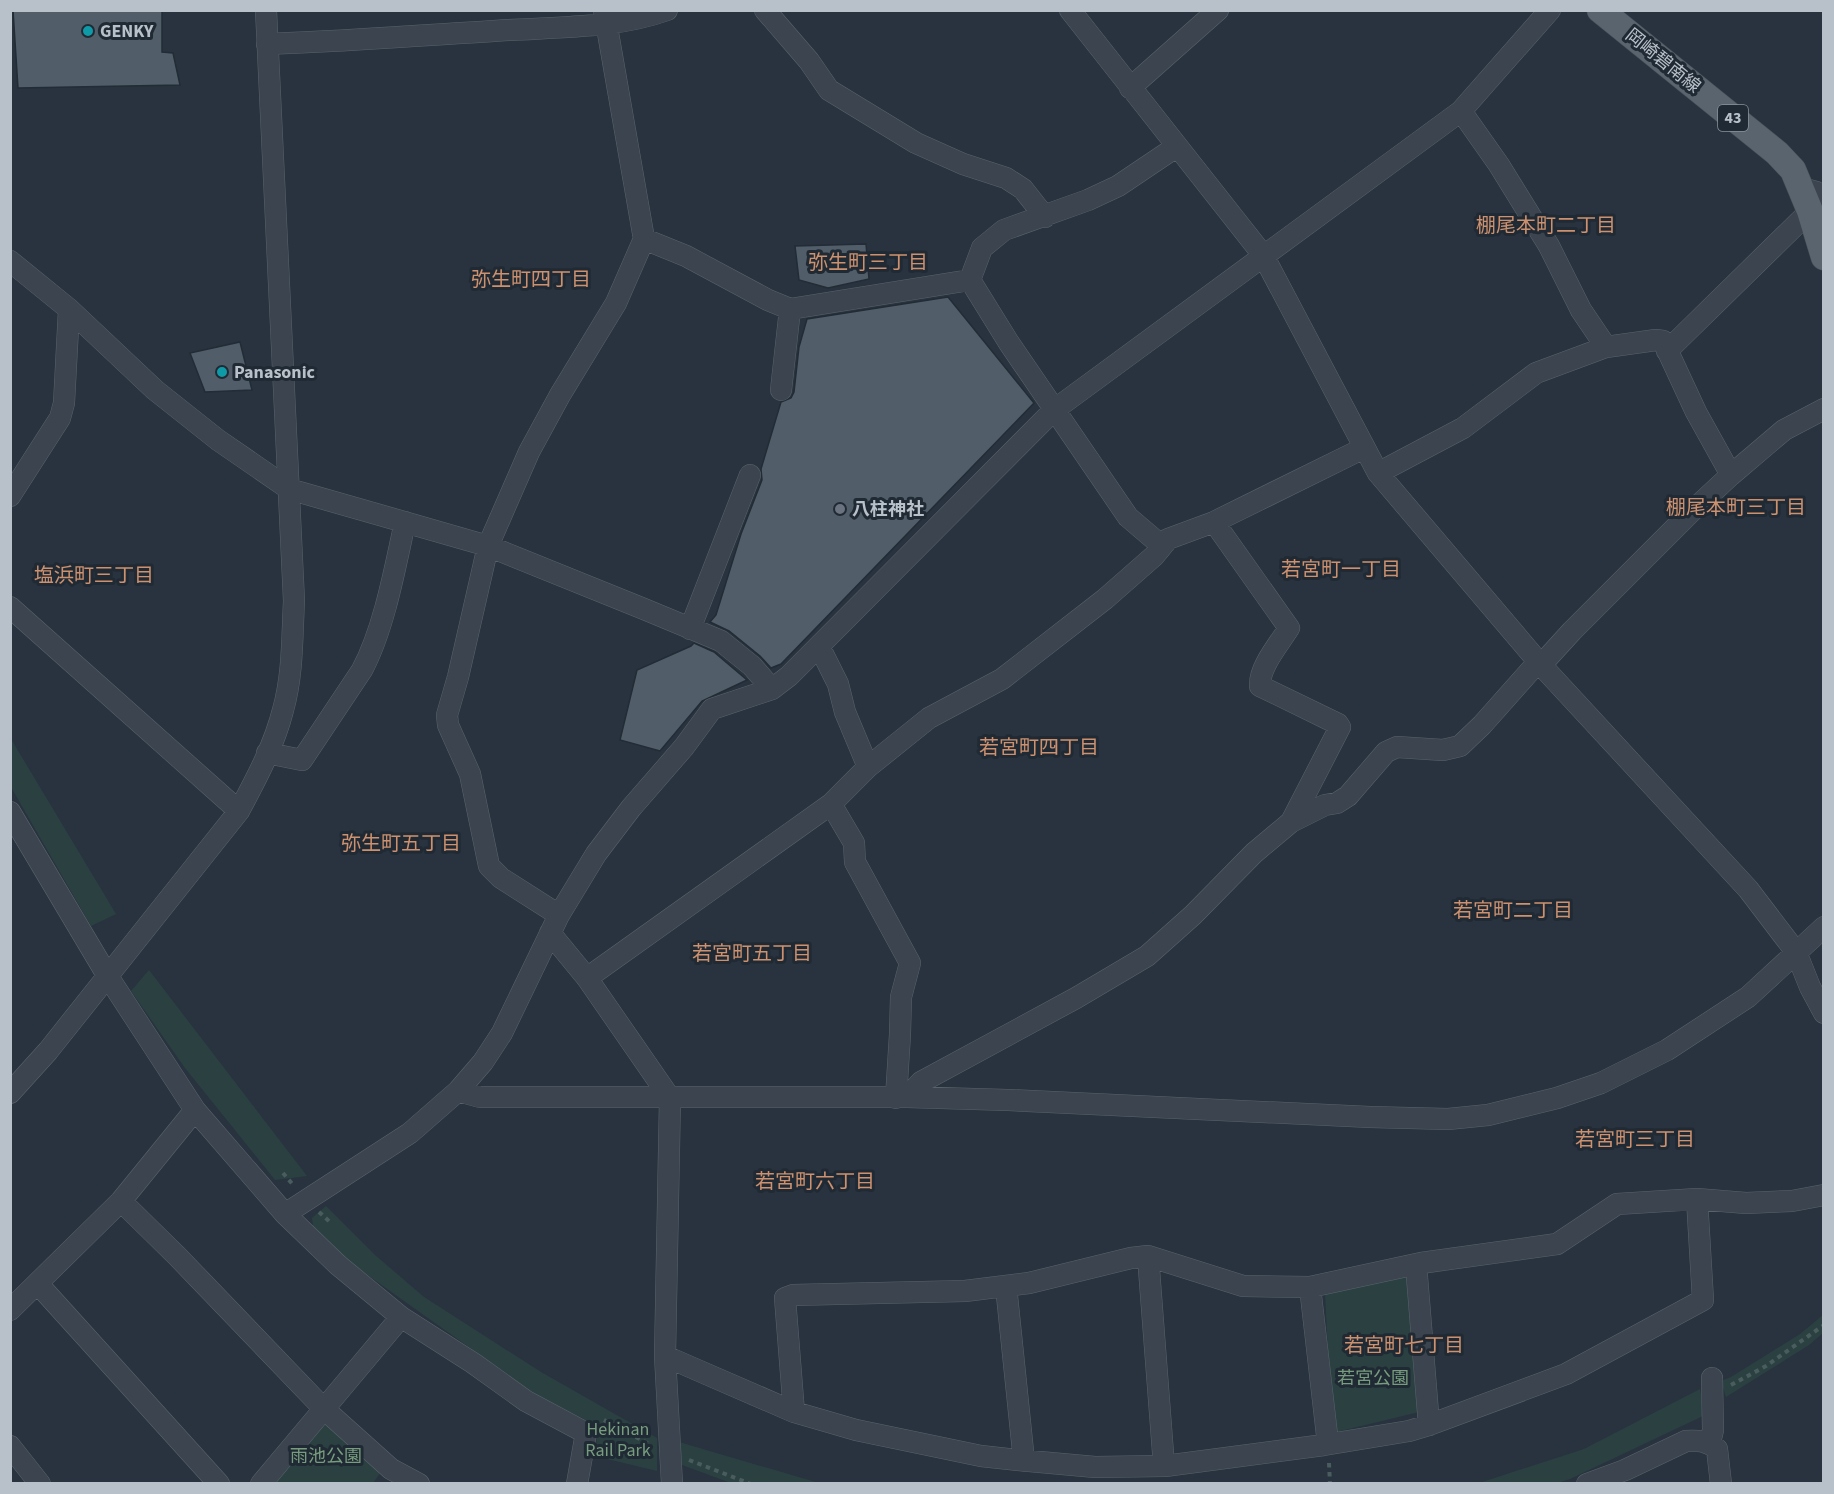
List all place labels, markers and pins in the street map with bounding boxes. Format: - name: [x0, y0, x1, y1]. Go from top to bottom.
- place label: GENKY: [100, 19, 154, 44]
- marker: GENKY: [81, 24, 95, 38]
- place label: Panasonic: [234, 360, 316, 385]
- marker: Panasonic: [215, 365, 229, 379]
- place label: 八柱神社: [852, 497, 924, 522]
- marker: 八柱神社: [833, 502, 847, 516]

